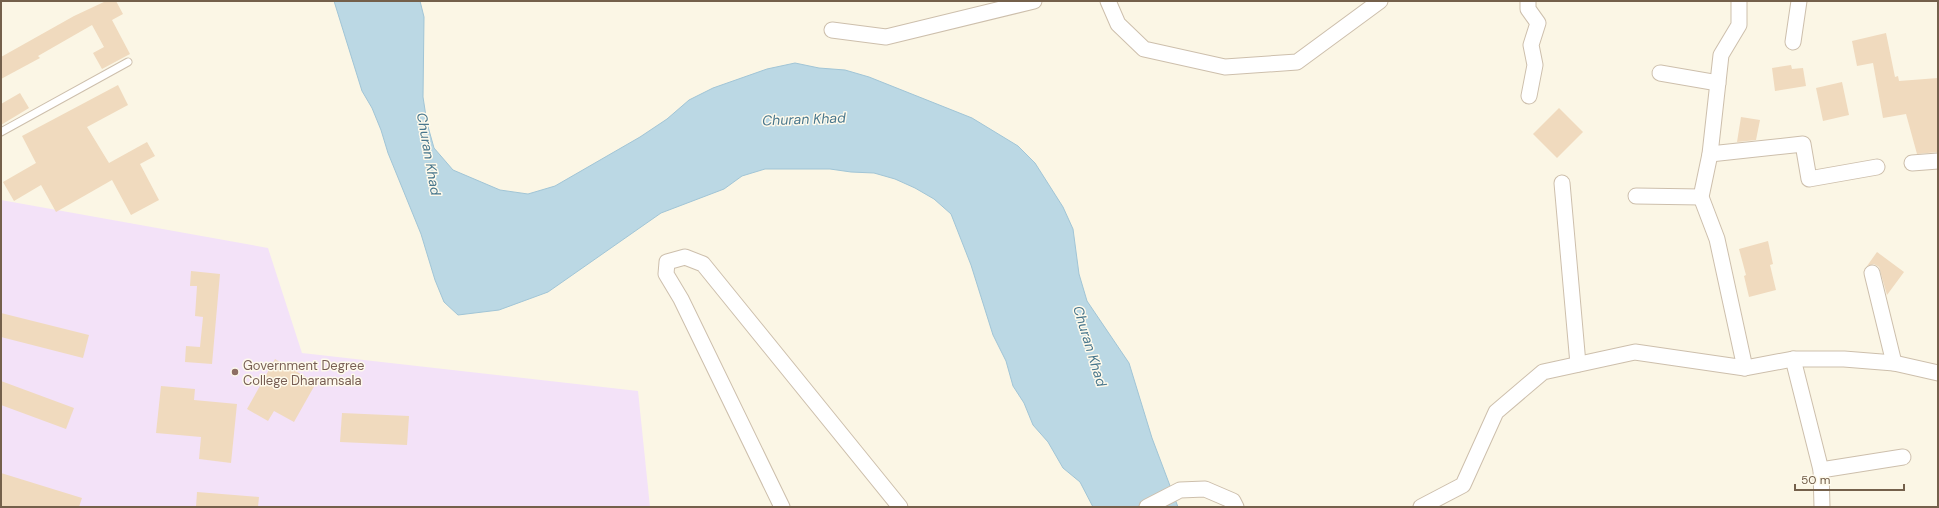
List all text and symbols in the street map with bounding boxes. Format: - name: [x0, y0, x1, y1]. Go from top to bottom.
- water label: Churan Khad: [762, 109, 846, 129]
- water label: Churan Khad: [413, 111, 445, 197]
- water label: Churan Khad: [1069, 303, 1111, 389]
- place label: Government Degree College Dharamsala: [243, 357, 364, 389]
- marker: Government Degree College Dharamsala: [230, 367, 240, 377]
- scale bar: [1795, 466, 1904, 492]
- text: 50 m: [1801, 472, 1830, 488]

